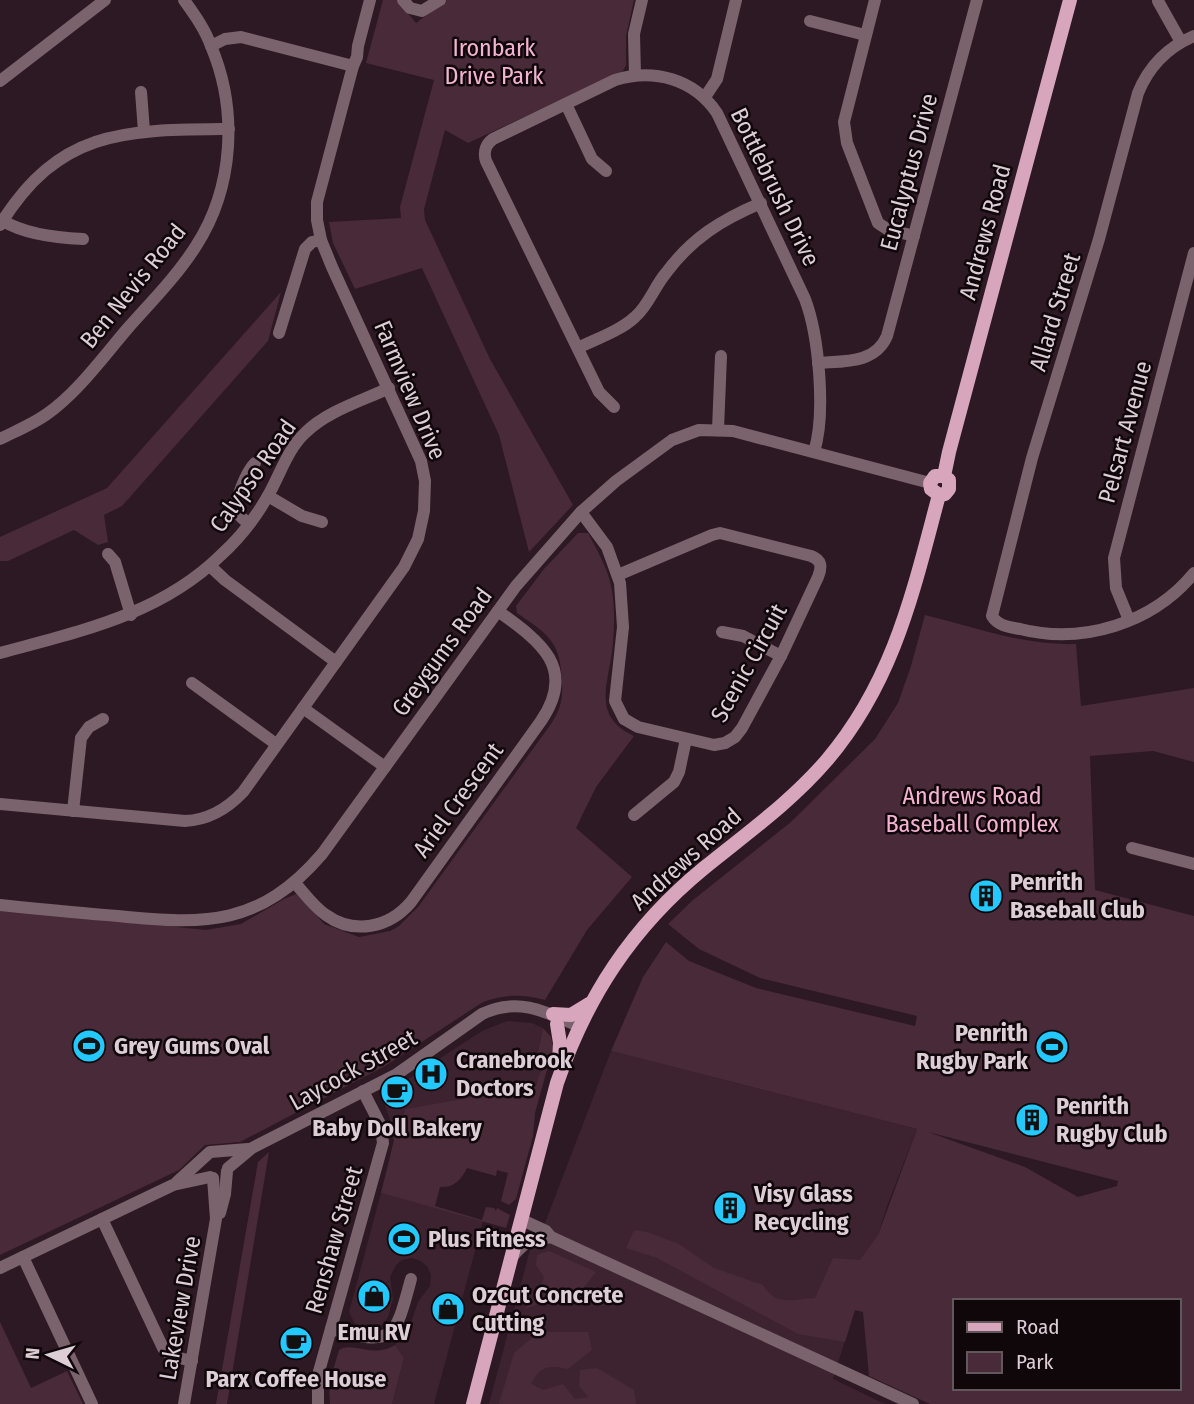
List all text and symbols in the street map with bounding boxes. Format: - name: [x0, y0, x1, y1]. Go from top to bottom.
- park label: Ironbark Drive Park: [444, 34, 544, 90]
- street label: Eucalyptus Drive: [875, 90, 943, 254]
- street label: Bottlebrush Drive: [725, 103, 825, 271]
- street label: Andrews Road: [953, 161, 1017, 303]
- street label: Ben Nevis Road: [74, 218, 192, 354]
- street label: Allard Street: [1024, 249, 1086, 375]
- street label: Farmview Drive: [368, 316, 452, 464]
- street label: Pelsart Avenue: [1093, 358, 1157, 506]
- street label: Calypso Road: [204, 414, 302, 538]
- street label: Greygums Road: [386, 582, 498, 722]
- street label: Scenic Circuit: [705, 599, 793, 727]
- street label: Ariel Crescent: [407, 737, 509, 863]
- park label: Andrews Road Baseball Complex: [885, 782, 1059, 838]
- street label: Andrews Road: [625, 802, 747, 916]
- place label: Penrith Baseball Club: [1010, 868, 1145, 924]
- building icon: Penrith Baseball Club: [967, 877, 1005, 915]
- place label: Penrith Rugby Park: [916, 1019, 1029, 1075]
- street label: Laycock Street: [285, 1023, 422, 1116]
- sports icon: Grey Gums Oval: [70, 1027, 108, 1065]
- sports icon: Penrith Rugby Park: [1033, 1028, 1071, 1066]
- place label: Grey Gums Oval: [114, 1032, 270, 1060]
- place label: Cranebrook Doctors: [456, 1046, 573, 1102]
- hospital icon: Cranebrook Doctors: [412, 1055, 450, 1093]
- cafe icon: Baby Doll Bakery: [378, 1073, 416, 1111]
- place label: Penrith Rugby Club: [1056, 1092, 1168, 1148]
- building icon: Penrith Rugby Club: [1013, 1101, 1051, 1139]
- place label: Baby Doll Bakery: [312, 1114, 482, 1142]
- street label: Renshaw Street: [300, 1163, 368, 1317]
- place label: Visy Glass Recycling: [753, 1180, 853, 1236]
- building icon: Visy Glass Recycling: [711, 1189, 749, 1227]
- sports icon: Plus Fitness: [385, 1220, 423, 1258]
- place label: Plus Fitness: [428, 1225, 546, 1253]
- street label: Lakeview Drive: [154, 1234, 206, 1382]
- shop icon: Emu RV: [355, 1277, 393, 1315]
- place label: OzCut Concrete Cutting: [472, 1281, 623, 1337]
- shop icon: OzCut Concrete Cutting: [429, 1290, 467, 1328]
- legend: [953, 1299, 1180, 1390]
- text: Road: [1016, 1314, 1060, 1340]
- place label: Emu RV: [338, 1318, 411, 1346]
- north arrow: [14, 1320, 84, 1390]
- cafe icon: Parx Coffee House: [277, 1324, 315, 1362]
- text: N: [21, 1347, 45, 1360]
- text: Park: [1016, 1349, 1054, 1375]
- place label: Parx Coffee House: [205, 1365, 387, 1393]

